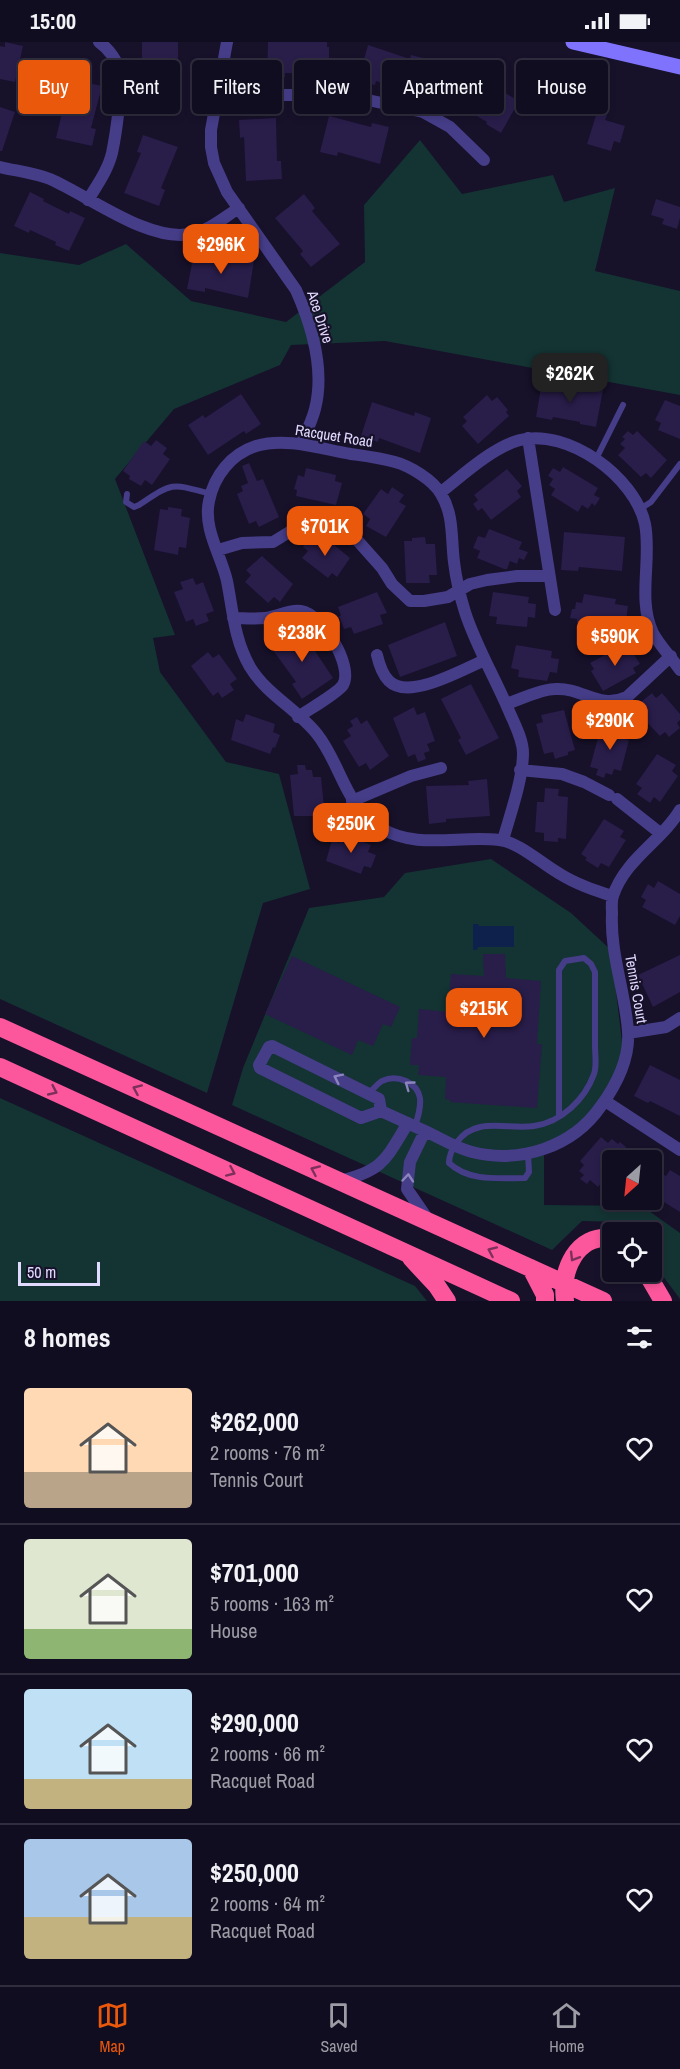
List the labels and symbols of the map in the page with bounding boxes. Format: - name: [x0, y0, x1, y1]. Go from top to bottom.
- pin: $296K: [179, 224, 263, 275]
- street label: Ace Drive: [302, 287, 339, 346]
- pin: $262K: [528, 353, 612, 404]
- street label: Racquet Road: [294, 419, 375, 452]
- pin: $701K: [283, 506, 367, 557]
- pin: $238K: [260, 612, 344, 663]
- pin: $590K: [573, 616, 657, 667]
- pin: $290K: [568, 700, 652, 751]
- pin: $250K: [309, 803, 393, 854]
- street label: Tennis Court: [620, 953, 653, 1026]
- pin: $215K: [442, 988, 526, 1039]
- one-way arrow: [333, 1074, 344, 1086]
- one-way arrow: [404, 1081, 415, 1092]
- one-way arrow: [47, 1084, 58, 1096]
- one-way arrow: [133, 1085, 144, 1097]
- north arrow: [602, 1150, 662, 1210]
- one-way arrow: [224, 1165, 235, 1177]
- one-way arrow: [310, 1165, 321, 1177]
- one-way arrow: [402, 1174, 415, 1183]
- one-way arrow: [488, 1246, 499, 1258]
- one-way arrow: [570, 1251, 581, 1261]
- scale bar: [18, 1259, 100, 1286]

